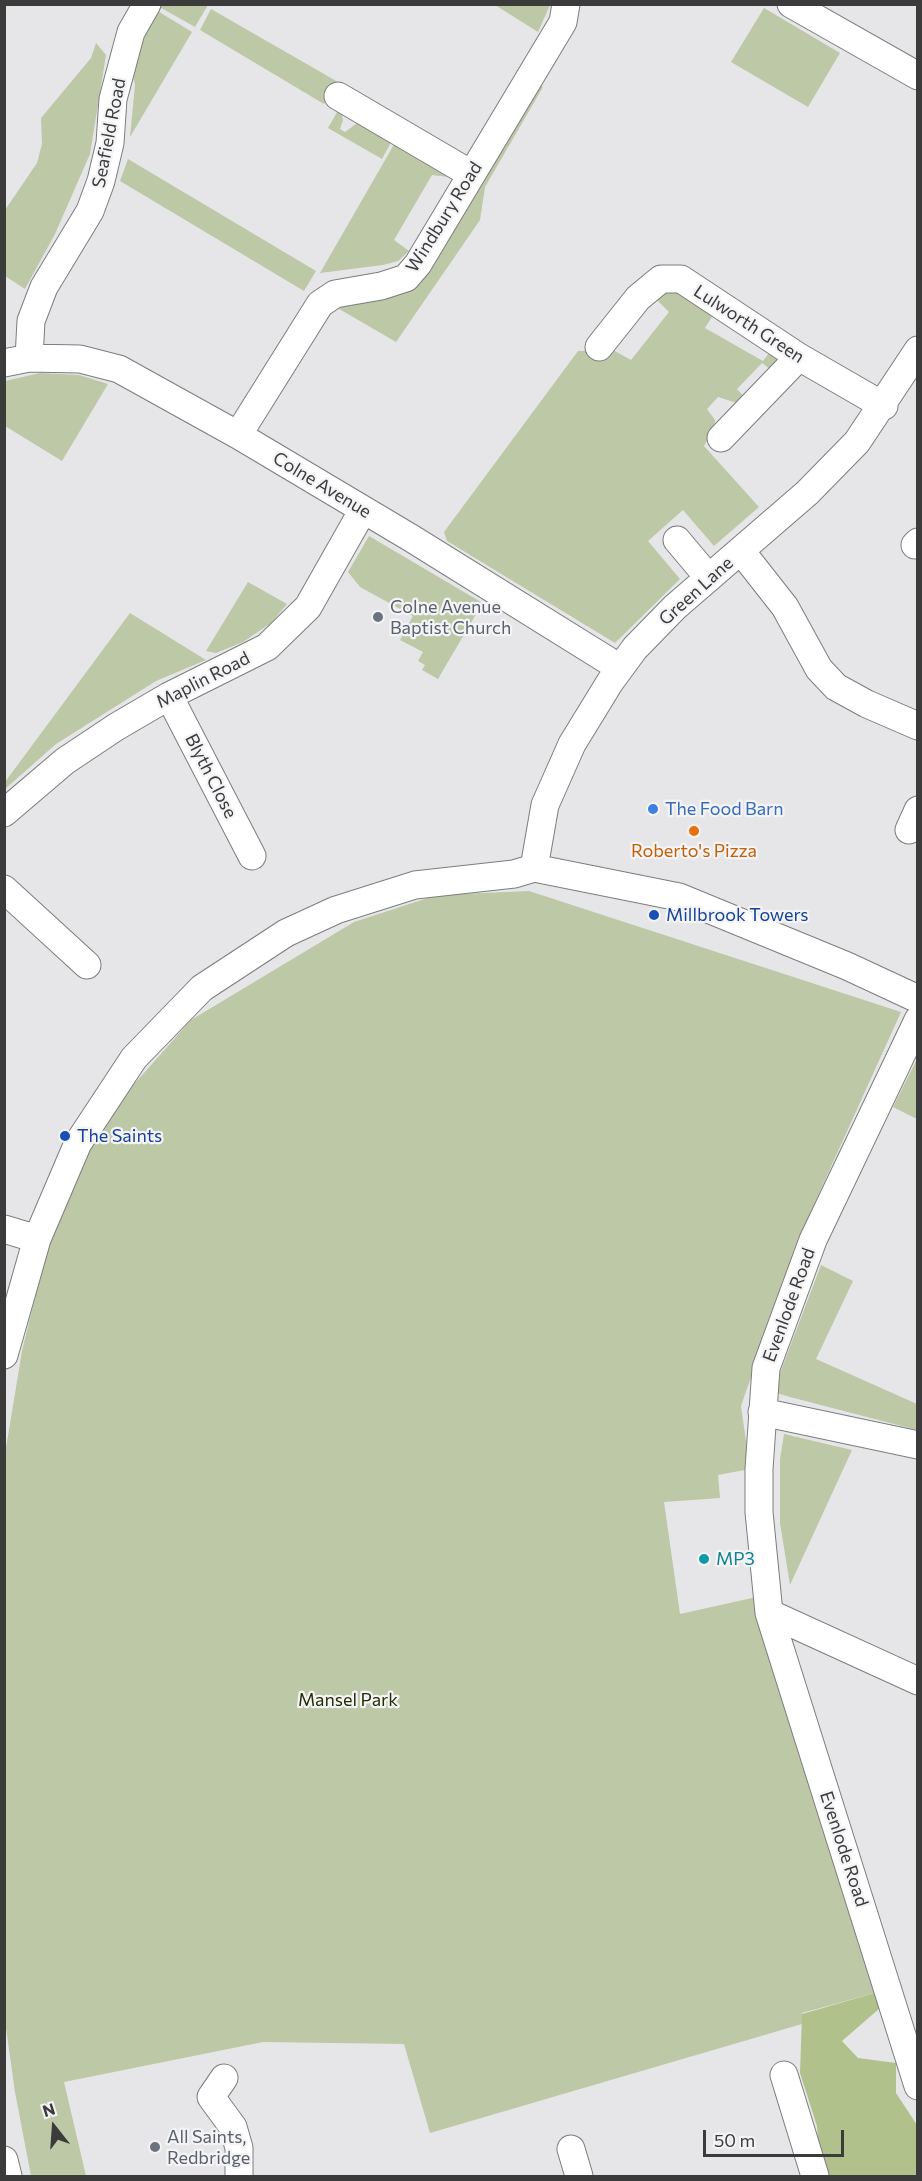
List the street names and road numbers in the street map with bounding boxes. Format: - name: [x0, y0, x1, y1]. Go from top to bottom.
- street label: Seafield Road: [88, 76, 130, 190]
- street label: Windbury Road: [401, 158, 487, 276]
- street label: Lulworth Green: [690, 280, 808, 368]
- street label: Colne Avenue: [269, 447, 375, 523]
- street label: Green Lane: [654, 552, 738, 630]
- street label: Maplin Road: [153, 647, 253, 713]
- street label: Blyth Close: [181, 730, 241, 822]
- street label: Evenlode Road: [758, 1245, 820, 1365]
- street label: Evenlode Road: [815, 1789, 873, 1909]

